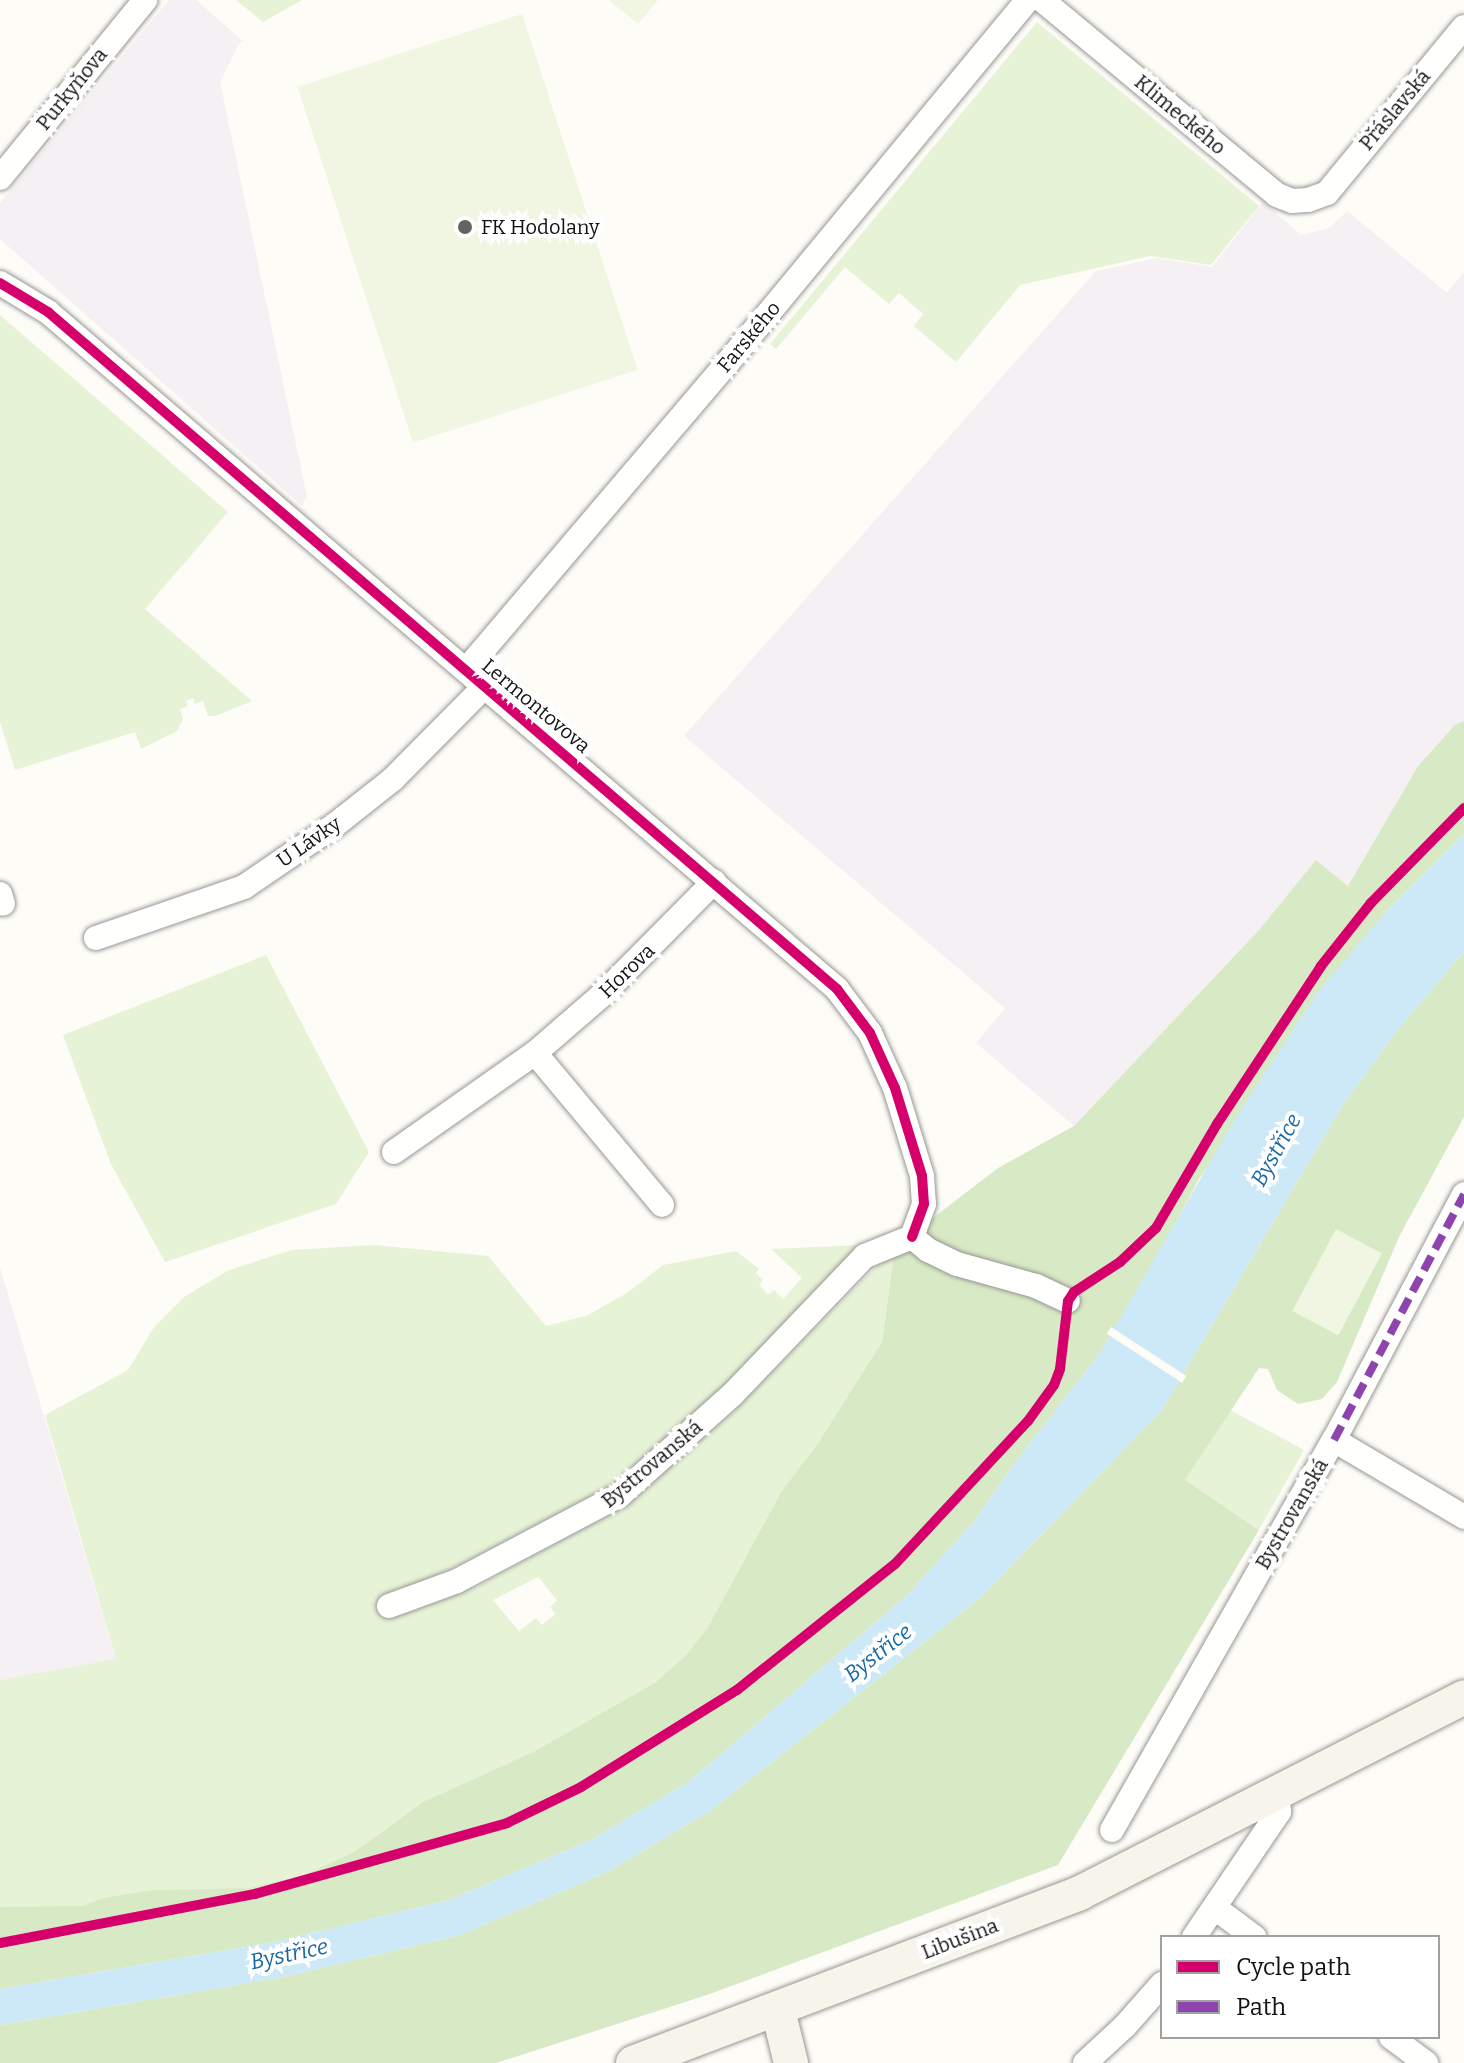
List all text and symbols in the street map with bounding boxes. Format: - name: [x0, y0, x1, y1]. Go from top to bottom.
- street label: Purkyňova: [32, 43, 112, 135]
- street label: Přáslavská: [1354, 65, 1436, 155]
- street label: Klimeckého: [1130, 70, 1230, 160]
- place label: FK Hodolany: [481, 215, 599, 239]
- marker: FK Hodolany: [456, 218, 474, 236]
- street label: Farského: [712, 297, 786, 377]
- street label: Lermontovova: [477, 654, 595, 758]
- street label: U Lávky: [272, 811, 346, 873]
- street label: Horova: [594, 939, 660, 1003]
- water label: Bystřice: [1245, 1109, 1307, 1191]
- street label: Bystrovanská: [597, 1415, 707, 1513]
- street label: Bystrovanská: [1251, 1454, 1333, 1574]
- water label: Bystřice: [839, 1618, 917, 1688]
- street label: Libušina: [918, 1913, 1002, 1965]
- water label: Bystřice: [248, 1933, 330, 1975]
- legend: [1160, 1935, 1440, 2039]
- text: Cycle path: [1236, 1953, 1351, 1981]
- text: Path: [1236, 1993, 1286, 2021]

